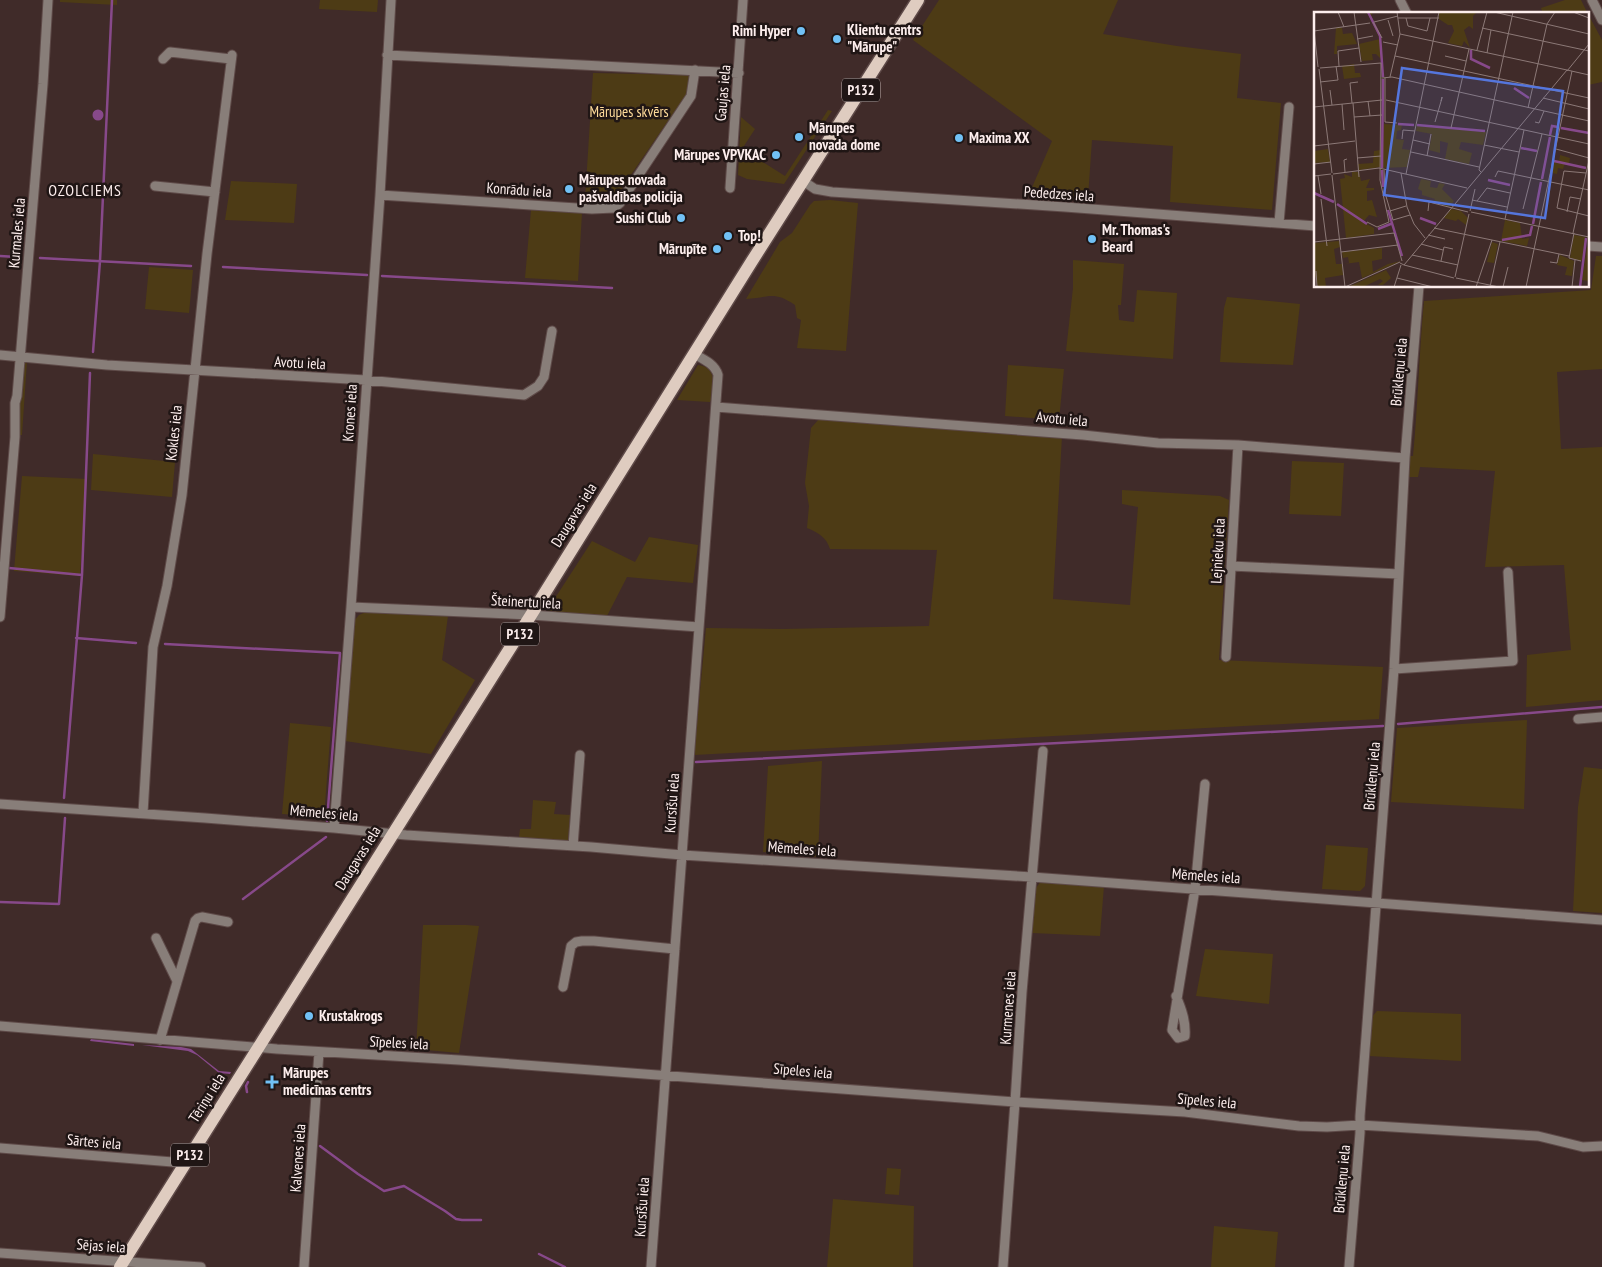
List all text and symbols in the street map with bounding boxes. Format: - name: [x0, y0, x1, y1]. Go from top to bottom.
- inset map: [1314, 12, 1590, 288]
- place label: Klientu centrs "Mārupe": [847, 20, 921, 56]
- place label: Rimi Hyper: [732, 21, 792, 40]
- marker: Rimi Hyper: [795, 25, 807, 37]
- marker: Klientu centrs "Mārupe": [831, 33, 843, 45]
- street label: Gaujas iela: [711, 64, 734, 122]
- road number: P132: [842, 78, 880, 102]
- park label: Mārupes skvērs: [589, 102, 669, 121]
- place label: Mārupes novada dome: [809, 118, 880, 154]
- place label: Maxima XX: [969, 128, 1029, 147]
- marker: Mārupes novada dome: [793, 131, 805, 143]
- marker: Maxima XX: [953, 132, 965, 144]
- place label: Mārupes VPVKAC: [674, 145, 766, 164]
- marker: Mārupes VPVKAC: [770, 149, 782, 161]
- place label: Mārupes novada pašvaldības policija: [579, 170, 683, 206]
- street label: Konrādu iela: [486, 178, 552, 201]
- district label: OZOLCIEMS: [48, 180, 122, 200]
- street label: Pededzes iela: [1023, 182, 1095, 205]
- marker: Mārupes novada pašvaldības policija: [563, 183, 575, 195]
- street label: Kurmales iela: [4, 197, 29, 269]
- place label: Sushi Club: [616, 208, 671, 227]
- marker: Sushi Club: [675, 212, 687, 224]
- place label: Mr. Thomas's Beard: [1102, 220, 1170, 256]
- place label: Top!: [738, 226, 761, 245]
- marker: Top!: [722, 230, 734, 242]
- marker: Mr. Thomas's Beard: [1086, 233, 1098, 245]
- place label: Mārupīte: [659, 239, 707, 258]
- marker: Mārupīte: [711, 243, 723, 255]
- street label: Brūkleņu iela: [1386, 337, 1411, 407]
- street label: Avotu iela: [274, 352, 326, 373]
- street label: Krones iela: [338, 384, 361, 442]
- street label: Kokles iela: [161, 404, 186, 462]
- street label: Avotu iela: [1035, 407, 1089, 430]
- street label: Daugavas iela: [546, 479, 601, 550]
- street label: Lejnieku iela: [1206, 518, 1229, 584]
- street label: Šteinertu iela: [491, 590, 561, 613]
- road number: P132: [501, 622, 539, 646]
- street label: Brūkleņu iela: [1359, 741, 1384, 811]
- street label: Kursīšu iela: [660, 773, 683, 833]
- street label: Mēmeles iela: [289, 800, 359, 825]
- street label: Daugavas iela: [330, 822, 385, 893]
- street label: Mēmeles iela: [767, 837, 837, 860]
- street label: Mēmeles iela: [1171, 864, 1241, 887]
- street label: Kurmenes iela: [995, 971, 1020, 1045]
- place label: Krustakrogs: [319, 1006, 383, 1025]
- marker: Krustakrogs: [303, 1010, 315, 1022]
- street label: Sīpeles iela: [369, 1031, 429, 1054]
- street label: Sīpeles iela: [773, 1058, 833, 1083]
- place label: Mārupes medicīnas centrs: [283, 1063, 372, 1099]
- street label: Tēriņu iela: [184, 1070, 229, 1126]
- marker: Mārupes medicīnas centrs: [265, 1075, 279, 1089]
- street label: Sīpeles iela: [1177, 1088, 1237, 1113]
- street label: Kalvenes iela: [286, 1123, 309, 1193]
- street label: Sārtes iela: [66, 1130, 122, 1153]
- road number: P132: [171, 1144, 209, 1166]
- street label: Brūkleņu iela: [1329, 1144, 1354, 1214]
- street label: Kursīšu iela: [630, 1177, 653, 1237]
- street label: Sējas iela: [76, 1234, 126, 1257]

